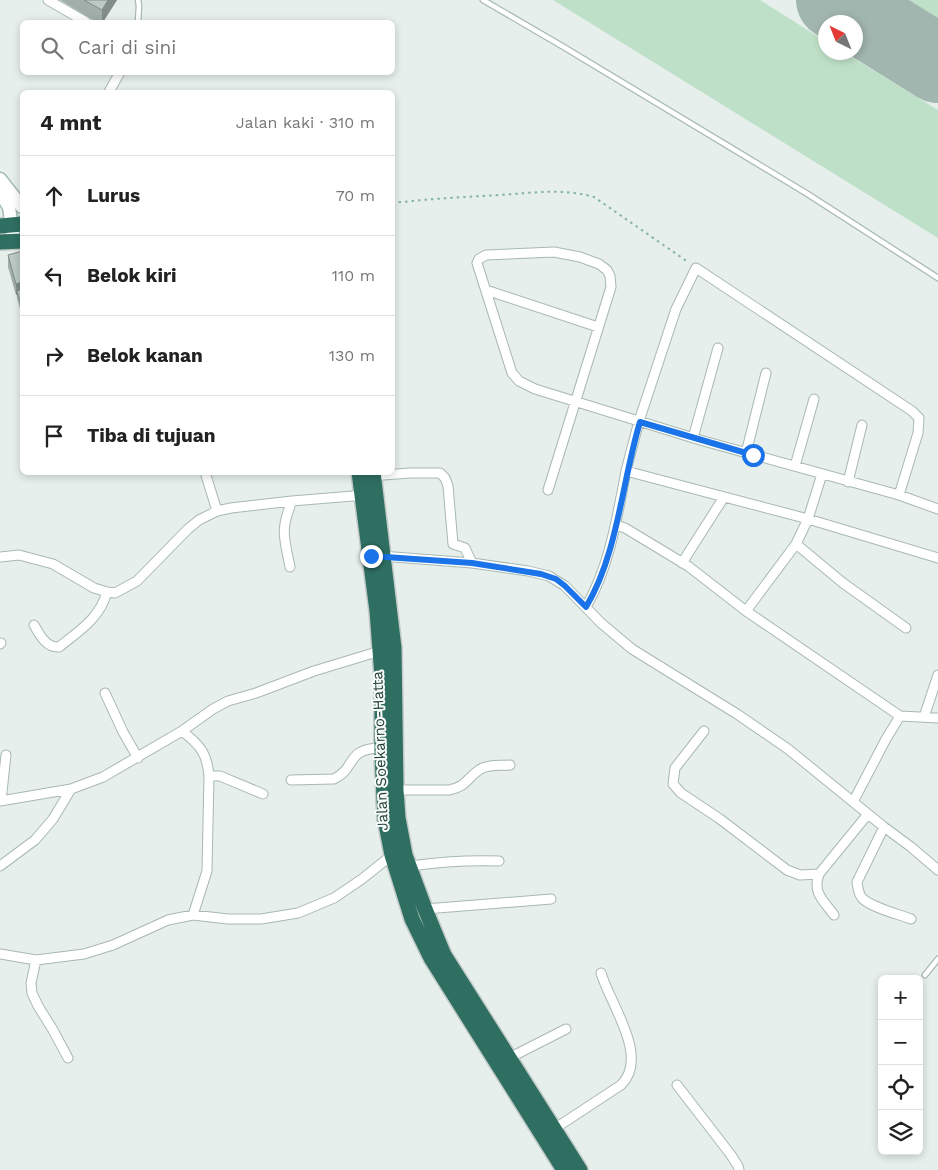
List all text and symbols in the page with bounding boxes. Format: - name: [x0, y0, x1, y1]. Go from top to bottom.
- north arrow: [818, 15, 863, 60]
- search box: [20, 20, 395, 75]
- icon: search: [38, 34, 66, 62]
- text: Cari di sini: [78, 36, 176, 59]
- text: 4 mnt: [40, 110, 101, 135]
- text: Jalan kaki · 310 m: [236, 113, 375, 132]
- icon: ahead: [40, 182, 68, 210]
- text: Lurus: [87, 184, 140, 207]
- text: 70 m: [336, 186, 375, 205]
- icon: left: [40, 262, 68, 290]
- text: Belok kiri: [87, 264, 177, 287]
- text: 110 m: [332, 266, 375, 285]
- icon: right: [40, 342, 68, 370]
- text: Belok kanan: [87, 344, 203, 367]
- text: 130 m: [329, 346, 375, 365]
- icon: arrive: [40, 422, 68, 450]
- text: Tiba di tujuan: [87, 424, 216, 447]
- route start: [742, 444, 765, 467]
- route end: [360, 545, 383, 568]
- street label: Jalan Soekarno-Hatta: [368, 670, 392, 831]
- map controls: [878, 975, 923, 1155]
- button: +: [878, 975, 923, 1020]
- button: −: [878, 1020, 923, 1065]
- button: locate: [878, 1065, 923, 1110]
- button: layers: [878, 1110, 923, 1155]

